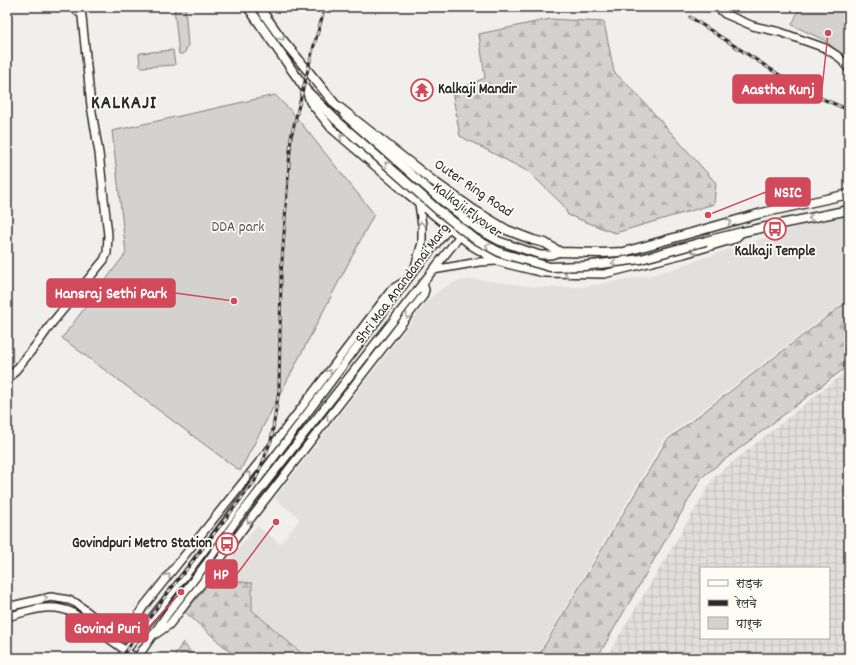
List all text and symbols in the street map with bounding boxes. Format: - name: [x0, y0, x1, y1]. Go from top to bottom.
- one-way arrow: [277, 34, 284, 41]
- callout: Aastha Kunj: [733, 75, 822, 103]
- temple icon: Kalkaji Mandir: [409, 77, 435, 103]
- place label: Kalkaji Mandir: [438, 79, 517, 101]
- text: Aastha Kunj: [741, 79, 815, 102]
- district label: KALKAJI: [91, 91, 157, 118]
- one-way arrow: [339, 134, 347, 142]
- street label: Outer Ring Road: [429, 154, 517, 224]
- one-way arrow: [384, 162, 392, 169]
- street label: Kalkaji Flyover: [428, 177, 507, 245]
- callout: NSIC: [766, 178, 810, 206]
- text: NSIC: [774, 182, 802, 205]
- one-way arrow: [808, 213, 814, 221]
- bus stop icon: Kalkaji Temple: [762, 216, 788, 242]
- park label: DDA park: [212, 217, 264, 239]
- one-way arrow: [725, 218, 732, 227]
- street label: Shri Maa Anandamai Marg: [350, 219, 456, 349]
- one-way arrow: [417, 221, 426, 227]
- place label: Kalkaji Temple: [735, 241, 816, 263]
- one-way arrow: [485, 243, 492, 251]
- one-way arrow: [691, 246, 698, 255]
- one-way arrow: [611, 258, 617, 267]
- one-way arrow: [564, 269, 570, 278]
- callout: Hansraj Sethi Park: [47, 279, 175, 307]
- text: Hansraj Sethi Park: [55, 283, 168, 306]
- one-way arrow: [406, 311, 413, 318]
- one-way arrow: [325, 369, 332, 376]
- one-way arrow: [326, 414, 333, 421]
- one-way arrow: [244, 471, 251, 478]
- one-way arrow: [246, 517, 253, 524]
- bus stop icon: Govindpuri Metro Station: [214, 531, 240, 557]
- place label: Govindpuri Metro Station: [72, 533, 212, 555]
- callout: HP: [206, 560, 237, 588]
- text: HP: [213, 564, 229, 587]
- legend: [700, 567, 830, 639]
- one-way arrow: [163, 573, 170, 580]
- text: सड़क: [735, 576, 764, 593]
- one-way arrow: [42, 594, 48, 603]
- text: रेलवे: [734, 596, 757, 613]
- callout: Govind Puri: [66, 614, 148, 642]
- text: पार्क: [735, 616, 763, 633]
- text: Govind Puri: [74, 618, 140, 641]

